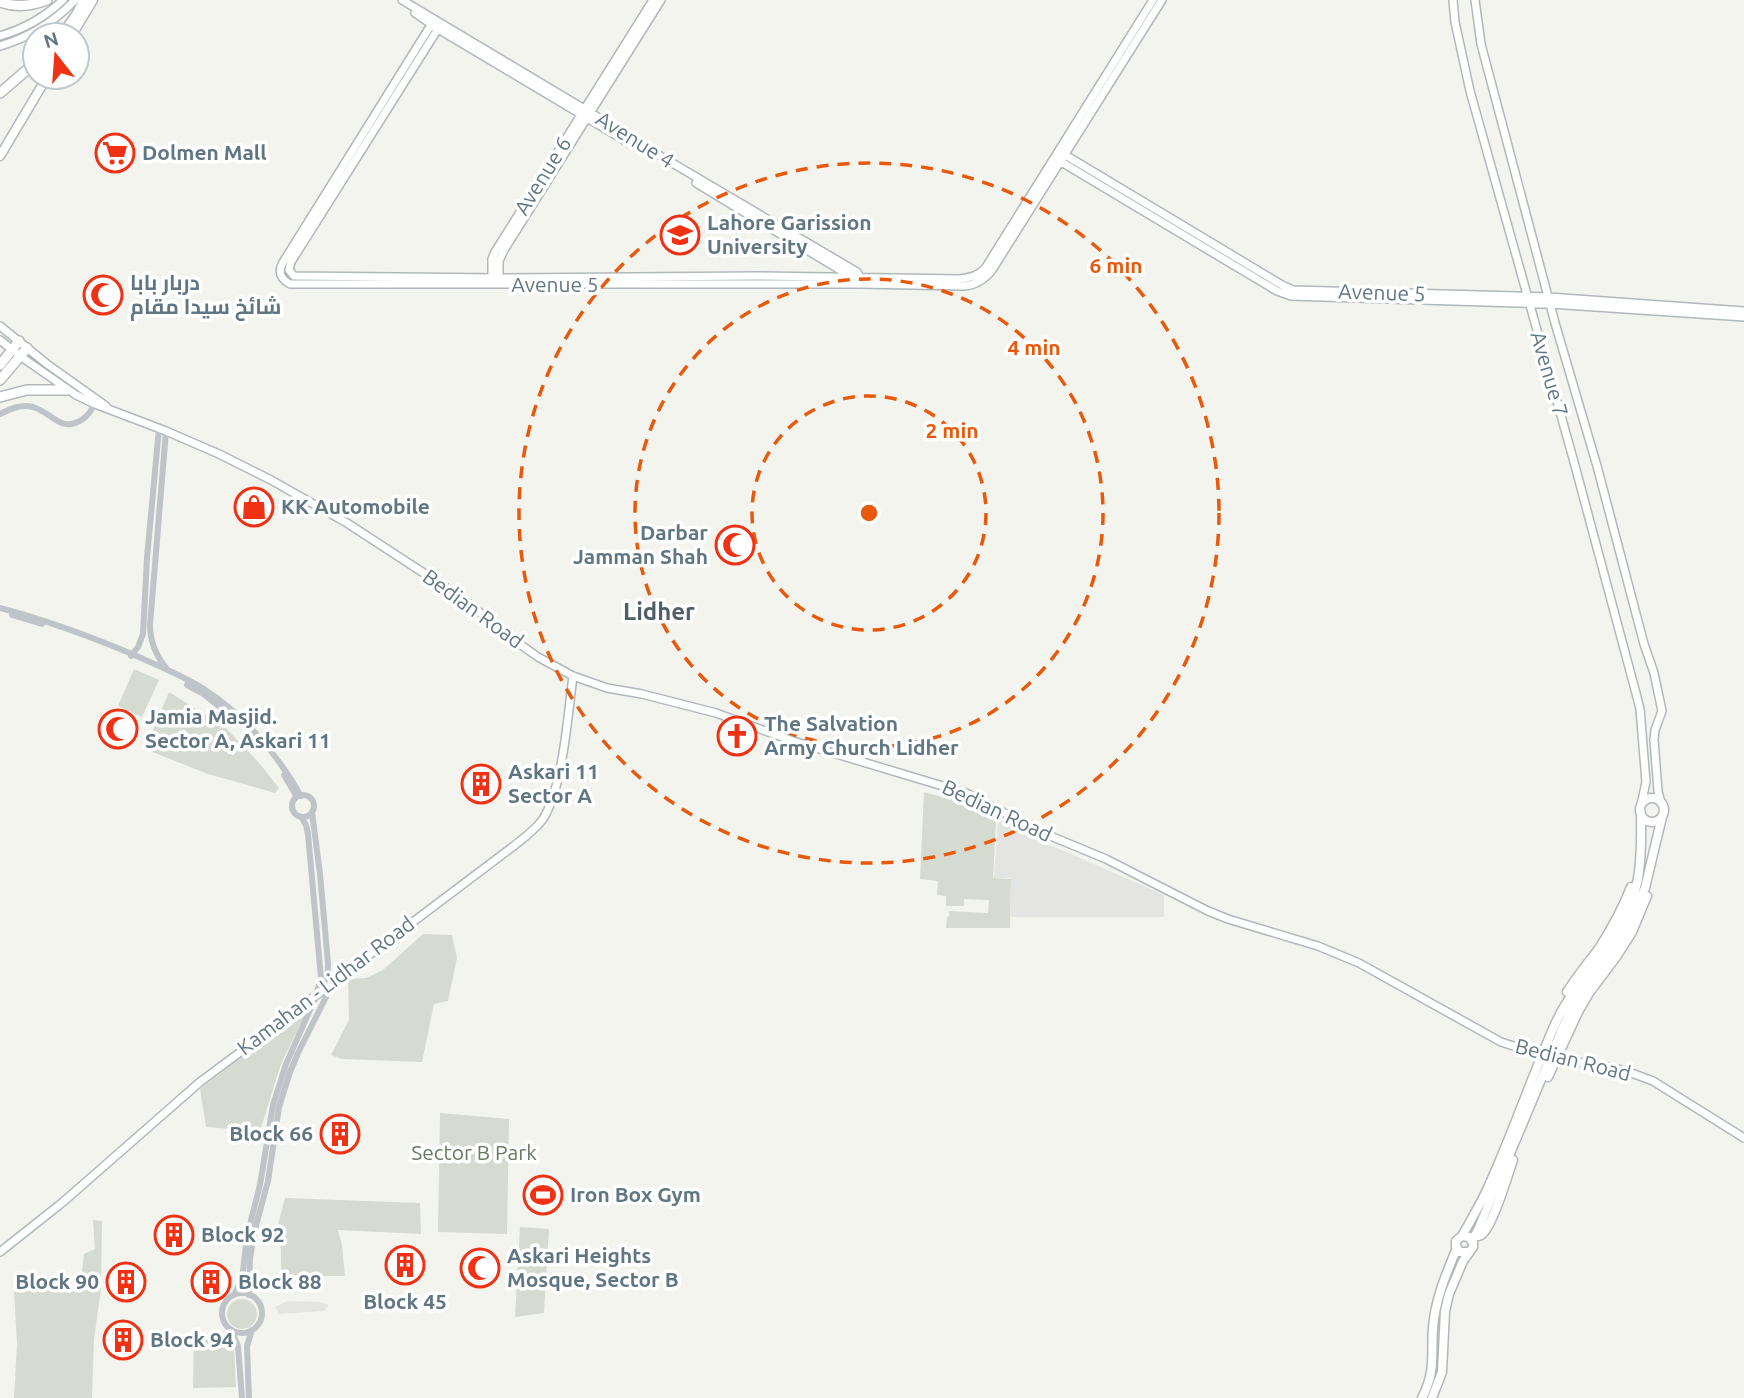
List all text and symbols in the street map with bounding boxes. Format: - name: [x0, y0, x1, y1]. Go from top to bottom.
- north arrow: [21, 21, 91, 91]
- text: N: [41, 27, 61, 52]
- street label: Avenue 4: [592, 106, 679, 172]
- supermarket icon: Dolmen Mall: [94, 132, 136, 174]
- street label: Avenue 6: [509, 132, 575, 219]
- place label: Dolmen Mall: [142, 140, 267, 164]
- place label: Lahore Garission University: [707, 210, 872, 258]
- school or university icon: Lahore Garission University: [659, 214, 701, 256]
- text: 6 min: [1089, 253, 1143, 277]
- place label: دربار بابا شائخ سیدا مقام: [130, 270, 281, 321]
- street label: Avenue 5: [511, 272, 599, 296]
- mosque icon: دربار بابا شائخ سیدا مقام: [82, 274, 124, 316]
- street label: Avenue 5: [1338, 278, 1426, 306]
- street label: Avenue 7: [1526, 328, 1574, 419]
- text: 4 min: [1007, 335, 1061, 359]
- text: 2 min: [925, 418, 979, 442]
- shop icon: KK Automobile: [233, 486, 275, 528]
- place label: KK Automobile: [281, 494, 430, 518]
- centre of rings: [857, 501, 881, 525]
- place label: Darbar Jamman Shah: [573, 520, 708, 568]
- mosque icon: Darbar Jamman Shah: [714, 524, 756, 566]
- street label: Bedian Road: [419, 564, 529, 653]
- district label: Lidher: [623, 598, 695, 625]
- place label: Jamia Masjid. Sector A, Askari 11: [145, 704, 331, 752]
- mosque icon: Jamia Masjid. Sector A, Askari 11: [97, 708, 139, 750]
- place label: The Salvation Army Church Lidher: [764, 711, 959, 759]
- church icon: The Salvation Army Church Lidher: [716, 715, 758, 757]
- place label: Askari 11 Sector A: [508, 759, 599, 807]
- building icon: Askari 11 Sector A: [460, 763, 502, 805]
- street label: Bedian Road: [939, 774, 1056, 846]
- street label: Kamahan - Lidhar Road: [232, 911, 418, 1059]
- street label: Bedian Road: [1513, 1033, 1634, 1085]
- building icon: Block 66: [319, 1113, 361, 1155]
- place label: Block 66: [229, 1121, 313, 1145]
- park label: Sector B Park: [411, 1140, 537, 1164]
- sports icon: Iron Box Gym: [522, 1174, 564, 1216]
- place label: Iron Box Gym: [570, 1182, 701, 1206]
- building icon: Block 92: [153, 1214, 195, 1256]
- place label: Block 92: [201, 1222, 285, 1246]
- place label: Askari Heights Mosque, Sector B: [507, 1243, 679, 1291]
- building icon: Block 45: [384, 1244, 426, 1286]
- mosque icon: Askari Heights Mosque, Sector B: [459, 1247, 501, 1289]
- building icon: Block 90: [105, 1261, 147, 1303]
- building icon: Block 88: [190, 1261, 232, 1303]
- place label: Block 90: [15, 1269, 99, 1293]
- place label: Block 88: [238, 1269, 322, 1293]
- place label: Block 45: [363, 1289, 447, 1313]
- building icon: Block 94: [102, 1319, 144, 1361]
- place label: Block 94: [150, 1327, 234, 1351]

